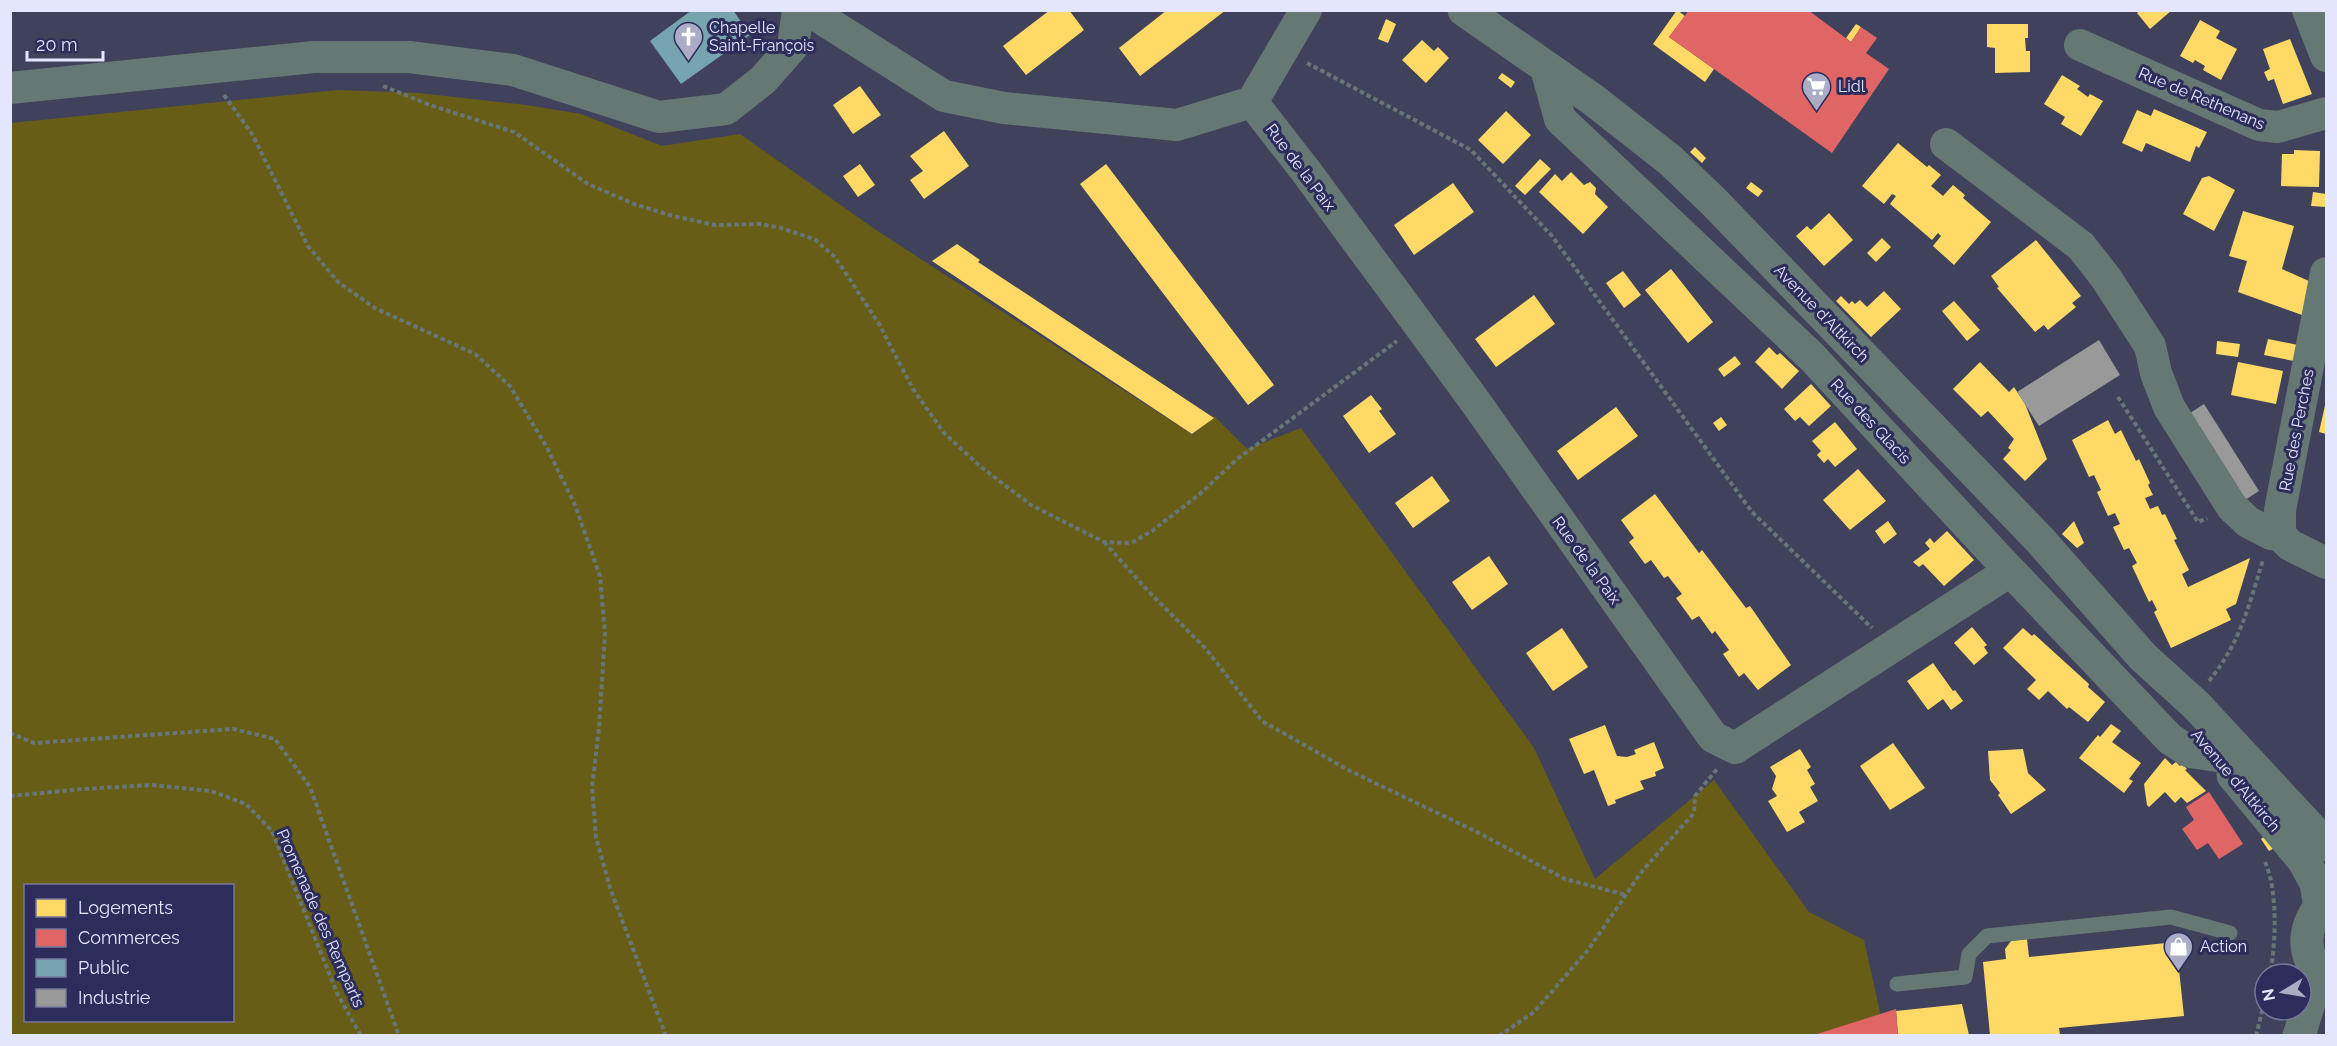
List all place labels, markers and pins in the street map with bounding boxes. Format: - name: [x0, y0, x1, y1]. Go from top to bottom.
- place label: Chapelle Saint-François: [709, 18, 814, 55]
- church icon: Chapelle Saint-François: [672, 20, 704, 62]
- supermarket icon: Lidl: [1801, 70, 1833, 112]
- place label: Lidl: [1838, 77, 1866, 96]
- shop icon: Action: [2163, 930, 2195, 972]
- place label: Action: [2200, 937, 2247, 956]

